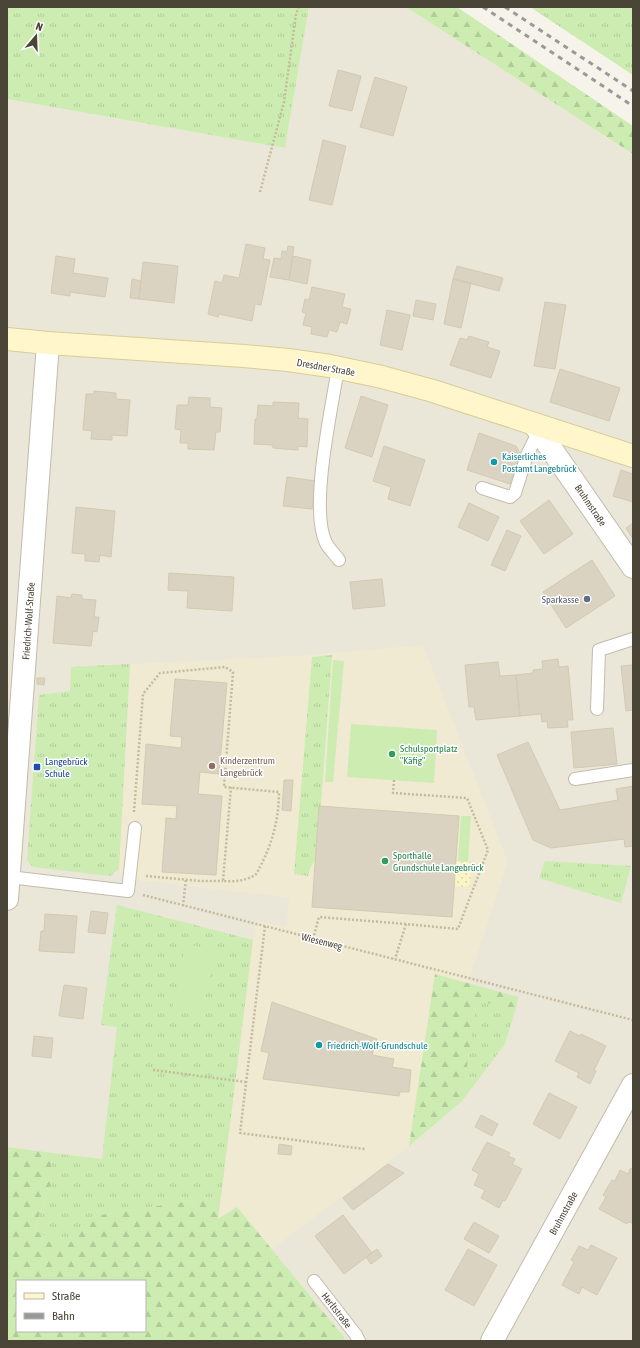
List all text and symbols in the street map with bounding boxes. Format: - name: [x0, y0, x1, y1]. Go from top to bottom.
- north arrow: [16, 16, 56, 56]
- text: N: [34, 20, 44, 33]
- street label: Dresdner Straße: [296, 357, 356, 378]
- place label: Kaiserliches Postamt Langebrück: [502, 451, 577, 474]
- marker: Kaiserliches Postamt Langebrück: [489, 457, 499, 467]
- street label: Bruhmstraße: [573, 482, 609, 528]
- street label: Friedrich-Wolf-Straße: [20, 581, 37, 660]
- place label: Sparkasse: [542, 594, 579, 605]
- marker: Sparkasse: [582, 594, 592, 604]
- place label: Schulsportplatz "Käfig": [400, 743, 458, 766]
- marker: Schulsportplatz "Käfig": [387, 749, 397, 759]
- place label: Kinderzentrum Langebrück: [220, 755, 275, 778]
- place label: Langebrück Schule: [45, 756, 88, 779]
- marker: Kinderzentrum Langebrück: [207, 761, 217, 771]
- marker: Langebrück Schule: [32, 762, 42, 772]
- place label: Sporthalle Grundschule Langebrück: [393, 850, 484, 873]
- marker: Sporthalle Grundschule Langebrück: [380, 856, 390, 866]
- street label: Wiesenweg: [300, 931, 344, 952]
- marker: Friedrich-Wolf-Grundschule: [314, 1040, 324, 1050]
- place label: Friedrich-Wolf-Grundschule: [327, 1040, 428, 1051]
- street label: Bruhmstraße: [547, 1189, 580, 1237]
- legend: [16, 1280, 146, 1332]
- text: Straße: [52, 1289, 80, 1303]
- street label: Herltstraße: [319, 1290, 354, 1331]
- text: Bahn: [52, 1309, 75, 1323]

